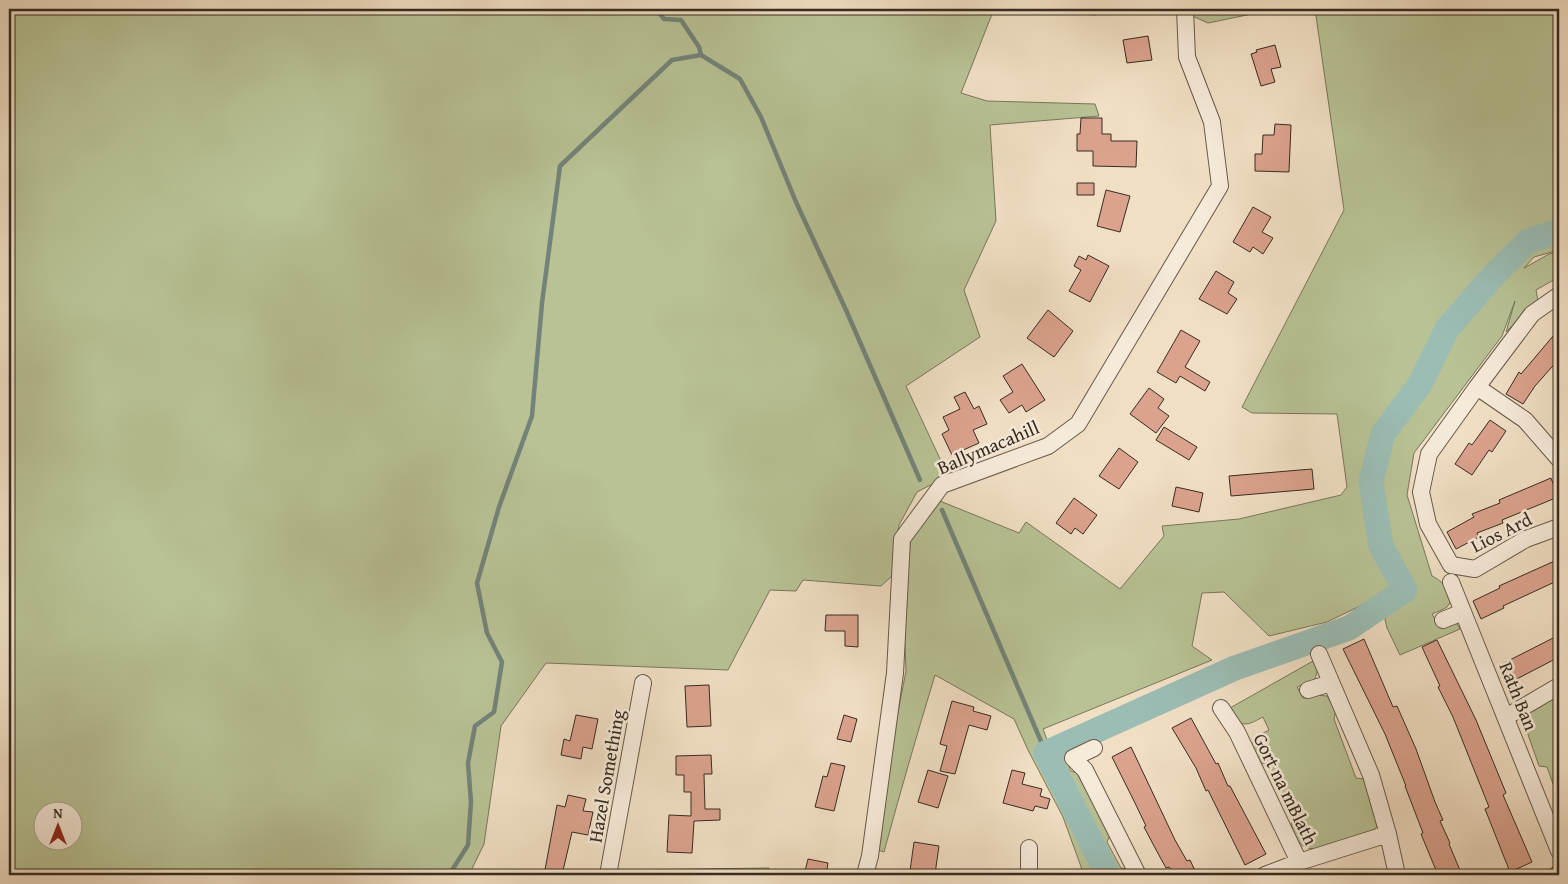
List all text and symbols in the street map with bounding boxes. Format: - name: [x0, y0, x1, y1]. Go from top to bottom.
- street label: Ballymacahill: [933, 413, 1043, 481]
- street label: Lios Ard: [1466, 504, 1537, 559]
- street label: Rath Ban: [1493, 657, 1546, 735]
- street label: Hazel Something: [581, 707, 632, 845]
- street label: Gort na mBlath: [1247, 728, 1325, 850]
- north arrow: [32, 802, 82, 852]
- text: N: [53, 803, 63, 823]

